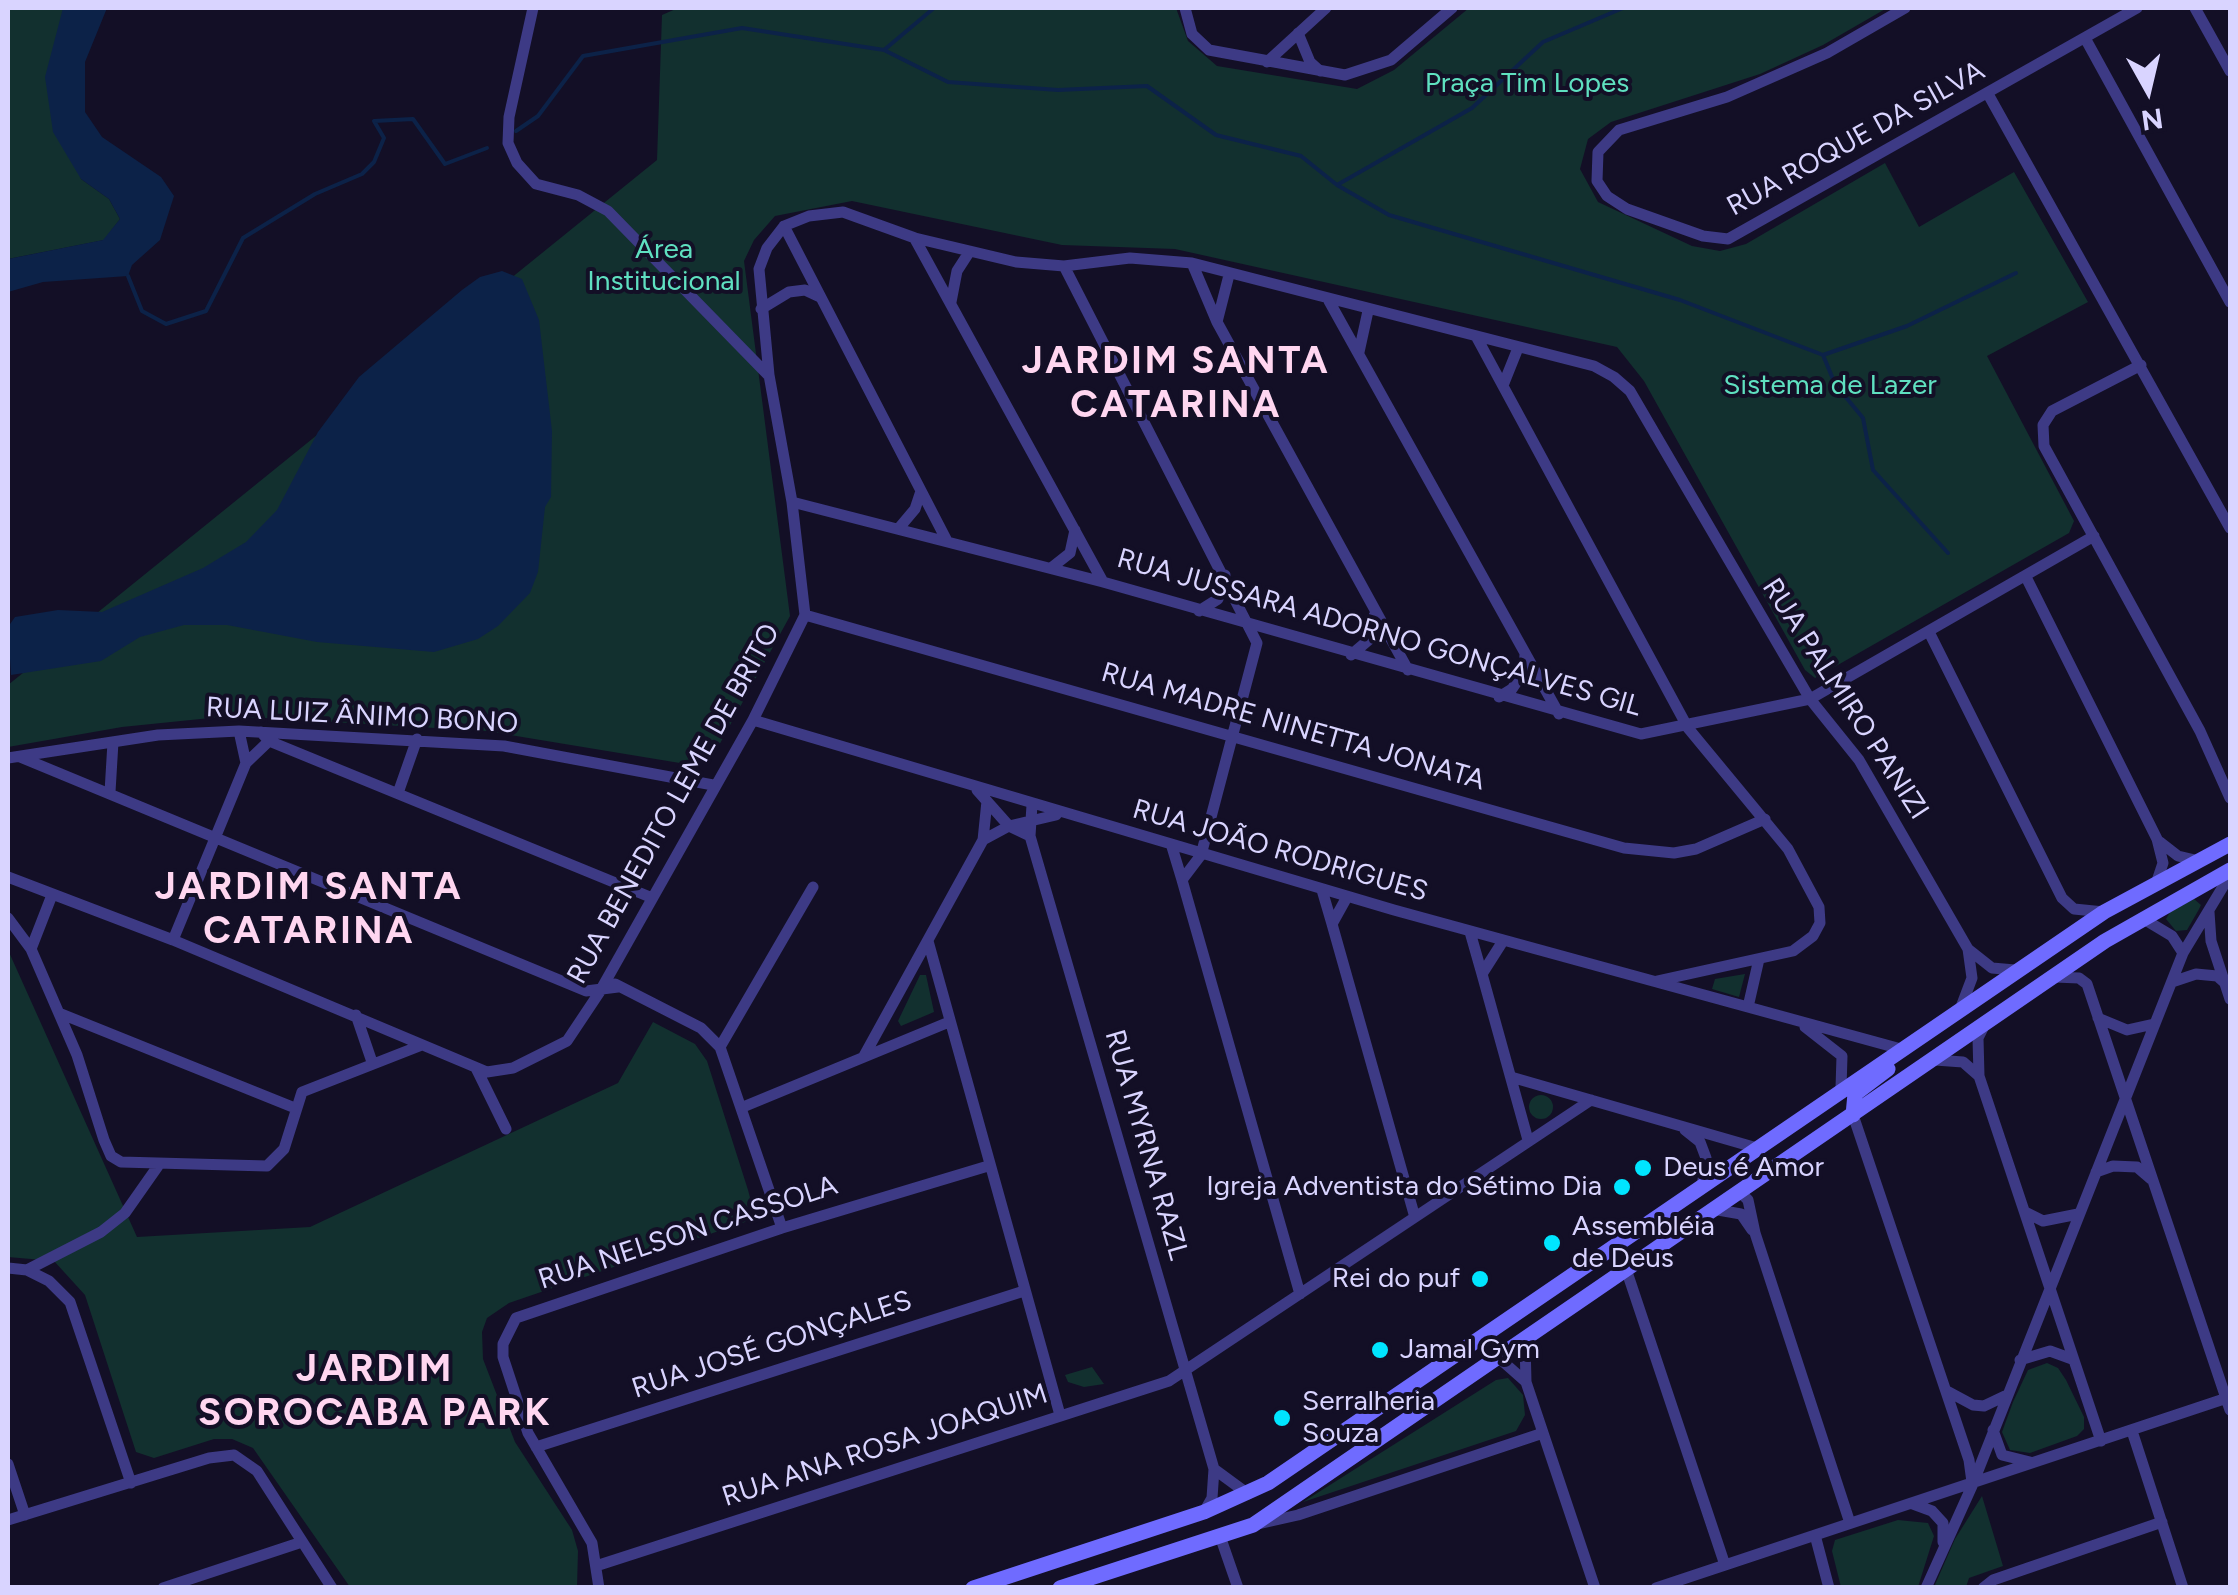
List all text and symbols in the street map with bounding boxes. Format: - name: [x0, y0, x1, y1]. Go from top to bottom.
- north arrow: [2098, 40, 2198, 140]
- street label: RUA ROQUE DA SILVA: [1721, 54, 1991, 224]
- park label: Praça Tim Lopes: [1425, 67, 1629, 101]
- text: N: [2139, 101, 2165, 138]
- park label: Área Institucional: [587, 233, 741, 299]
- district label: JARDIM SANTA CATARINA: [1022, 339, 1330, 428]
- park label: Sistema de Lazer: [1723, 369, 1937, 403]
- street label: RUA JUSSARA ADORNO GONÇALVES GIL: [1113, 542, 1645, 724]
- street label: RUA PALMIRO PANIZI: [1755, 572, 1935, 826]
- street label: RUA BENEDITO LEME DE BRITO: [561, 618, 787, 990]
- street label: RUA MADRE NINETTA JONATA: [1097, 656, 1489, 798]
- street label: RUA LUIZ ÂNIMO BONO: [205, 691, 519, 741]
- street label: RUA JOÃO RODRIGUES: [1129, 793, 1431, 909]
- district label: JARDIM SANTA CATARINA: [155, 865, 463, 954]
- street label: RUA MYRNA RAZL: [1097, 1026, 1195, 1264]
- place label: Deus é Amor: [1663, 1151, 1824, 1185]
- marker: Deus é Amor: [1632, 1157, 1654, 1179]
- street label: RUA NELSON CASSOLA: [534, 1169, 842, 1297]
- place label: Igreja Adventista do Sétimo Dia: [1206, 1170, 1602, 1204]
- marker: Igreja Adventista do Sétimo Dia: [1611, 1176, 1633, 1198]
- place label: Assembléia de Deus: [1572, 1210, 1715, 1276]
- marker: Assembléia de Deus: [1541, 1232, 1563, 1254]
- place label: Rei do puf: [1332, 1262, 1460, 1296]
- marker: Rei do puf: [1469, 1268, 1491, 1290]
- street label: RUA JOSÉ GONÇALES: [628, 1284, 916, 1406]
- place label: Jamal Gym: [1400, 1333, 1540, 1367]
- marker: Jamal Gym: [1369, 1339, 1391, 1361]
- district label: JARDIM SOROCABA PARK: [198, 1347, 552, 1436]
- street label: RUA ANA ROSA JOAQUIM: [718, 1377, 1052, 1515]
- place label: Serralheria Souza: [1302, 1385, 1435, 1451]
- marker: Serralheria Souza: [1271, 1407, 1293, 1429]

